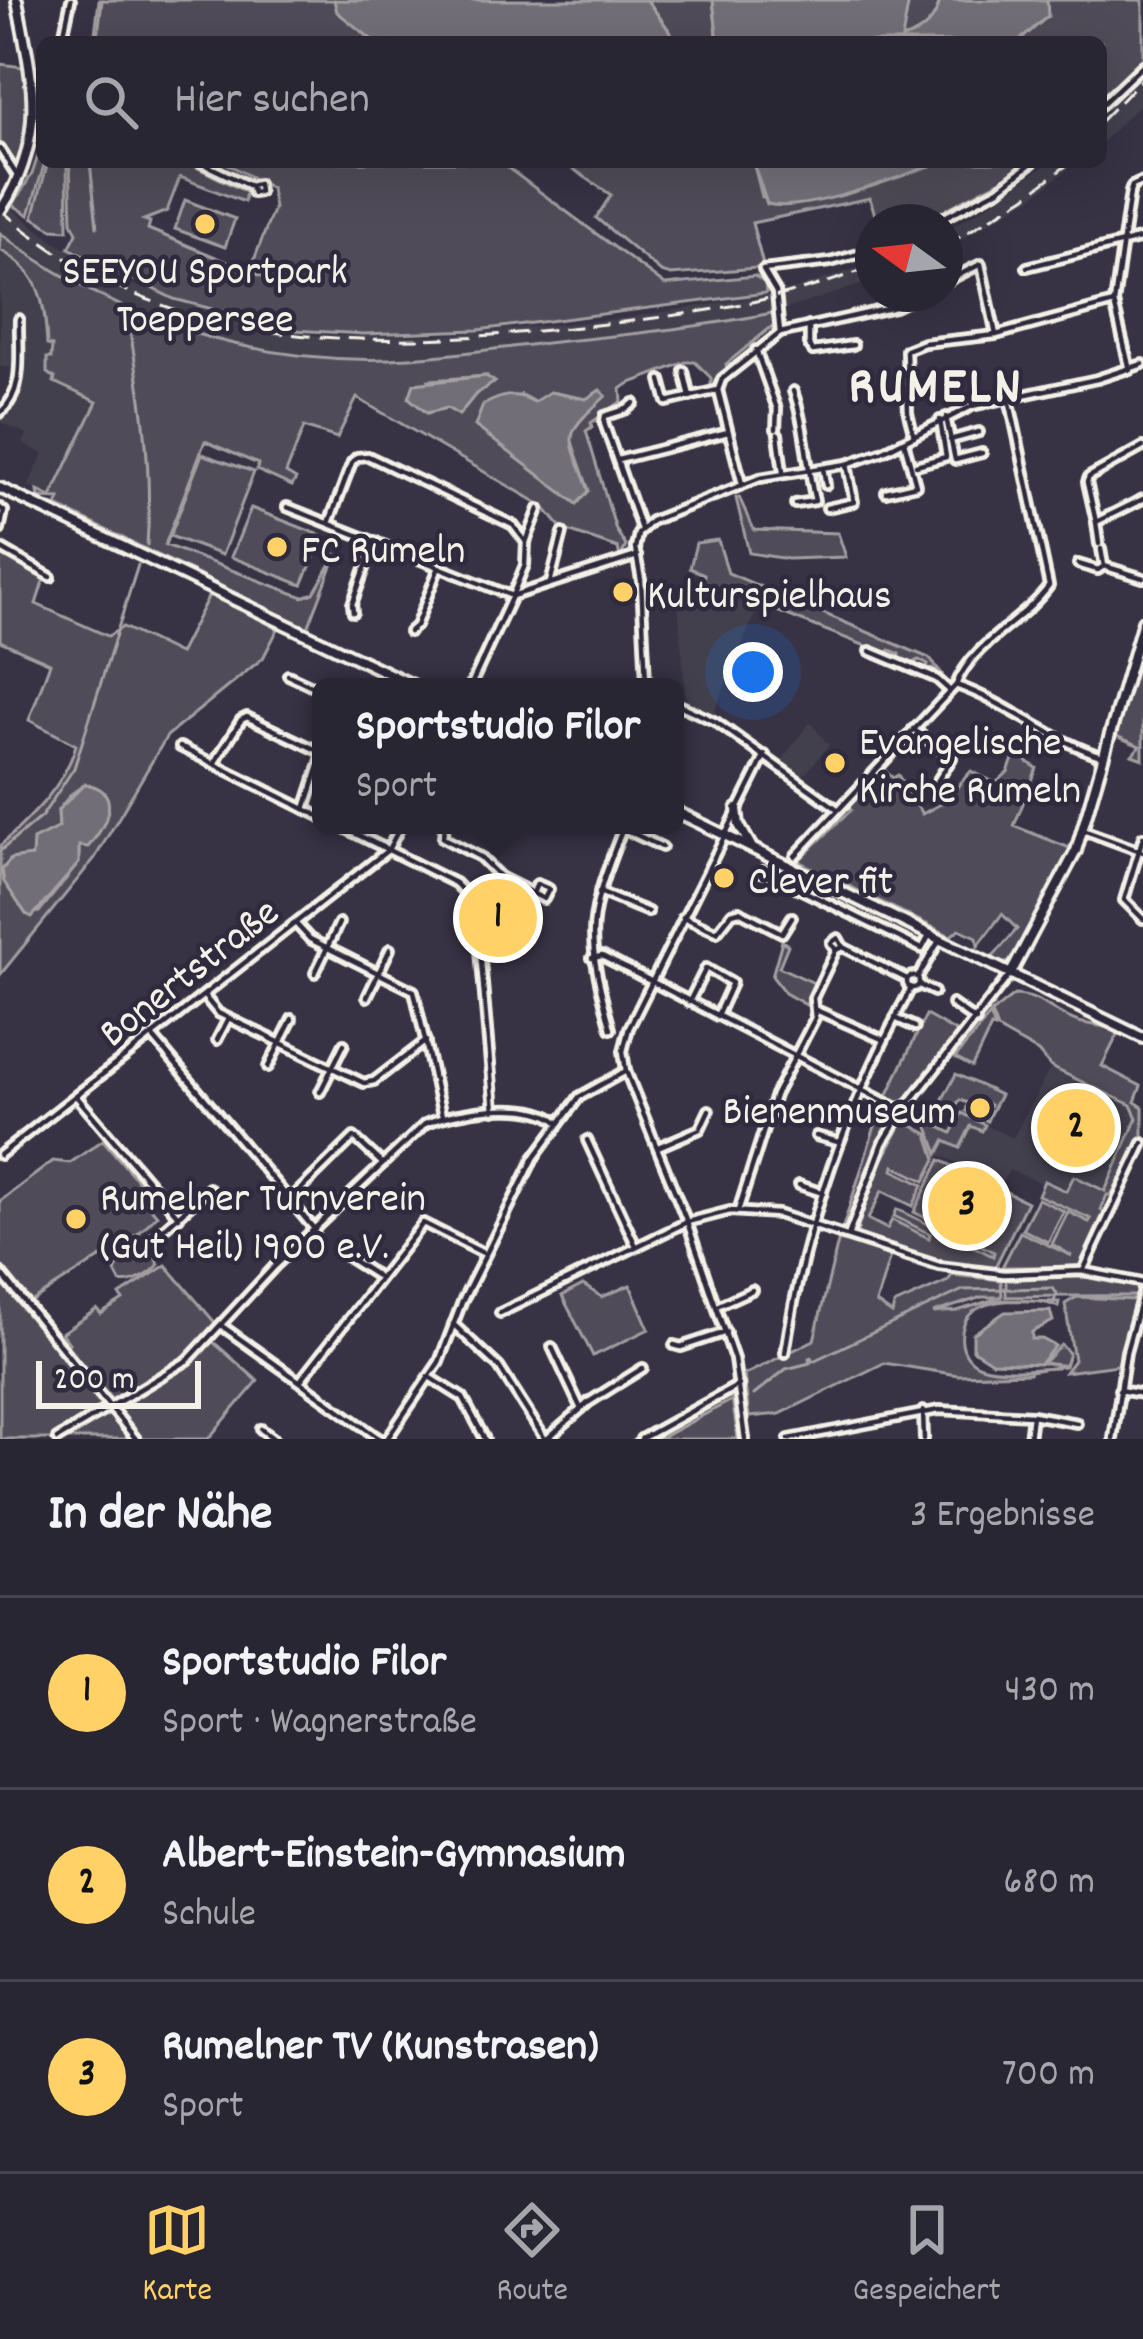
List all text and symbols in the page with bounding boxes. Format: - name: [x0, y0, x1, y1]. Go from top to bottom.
- search box: [36, 36, 1107, 168]
- icon: search: [78, 69, 144, 135]
- text: Hier suchen: [174, 70, 370, 134]
- north arrow: [855, 204, 963, 312]
- marker: SEEYOU Sportpark Toeppersee: [192, 211, 218, 237]
- place label: SEEYOU Sportpark Toeppersee: [62, 245, 348, 353]
- district label: RUMELN: [848, 352, 1024, 429]
- place label: FC Rumeln: [301, 524, 465, 584]
- marker: FC Rumeln: [264, 534, 290, 560]
- place label: Kulturspielhaus: [647, 569, 892, 629]
- marker: Kulturspielhaus: [610, 579, 636, 605]
- your location: [723, 642, 783, 702]
- popup: [312, 678, 684, 834]
- text: Sportstudio Filor: [356, 697, 640, 761]
- place label: Evangelische Kirche Rumeln: [859, 716, 1081, 824]
- marker: Evangelische Kirche Rumeln: [822, 750, 848, 776]
- text: Sport: [356, 761, 437, 816]
- place label: Clever fit: [748, 855, 893, 915]
- marker: Clever fit: [711, 865, 737, 891]
- pin: 1: [459, 873, 537, 963]
- street label: Bonertstraße: [88, 886, 294, 1065]
- pin: 2: [1037, 1083, 1115, 1173]
- place label: Bienenmuseum: [723, 1085, 956, 1145]
- marker: Bienenmuseum: [967, 1095, 993, 1121]
- pin: 3: [928, 1161, 1006, 1251]
- place label: Rumelner Turnverein (Gut Heil) 1900 e.V.: [100, 1172, 426, 1280]
- marker: Rumelner Turnverein (Gut Heil) 1900 e.V.: [63, 1206, 89, 1232]
- scale bar: [36, 1355, 201, 1408]
- text: 200 m: [54, 1358, 135, 1405]
- text: In der Nähe: [48, 1481, 272, 1553]
- text: 3 Ergebnisse: [910, 1490, 1095, 1545]
- text: Sportstudio Filor: [162, 1633, 446, 1697]
- text: 1: [83, 1665, 91, 1720]
- text: 430 m: [1005, 1665, 1095, 1720]
- text: Sport · Wagnerstraße: [162, 1697, 477, 1752]
- text: Albert-Einstein-Gymnasium: [162, 1825, 626, 1889]
- text: 2: [78, 1857, 96, 1912]
- text: 680 m: [1003, 1857, 1095, 1912]
- text: Schule: [162, 1889, 256, 1944]
- text: Rumelner TV (Kunstrasen): [162, 2017, 599, 2081]
- text: 3: [78, 2049, 96, 2104]
- text: 700 m: [1002, 2049, 1095, 2104]
- text: Sport: [162, 2081, 243, 2136]
- tab: Karte: [142, 2197, 212, 2316]
- tab: Route: [496, 2197, 568, 2316]
- tab: Gespeichert: [853, 2197, 1001, 2316]

